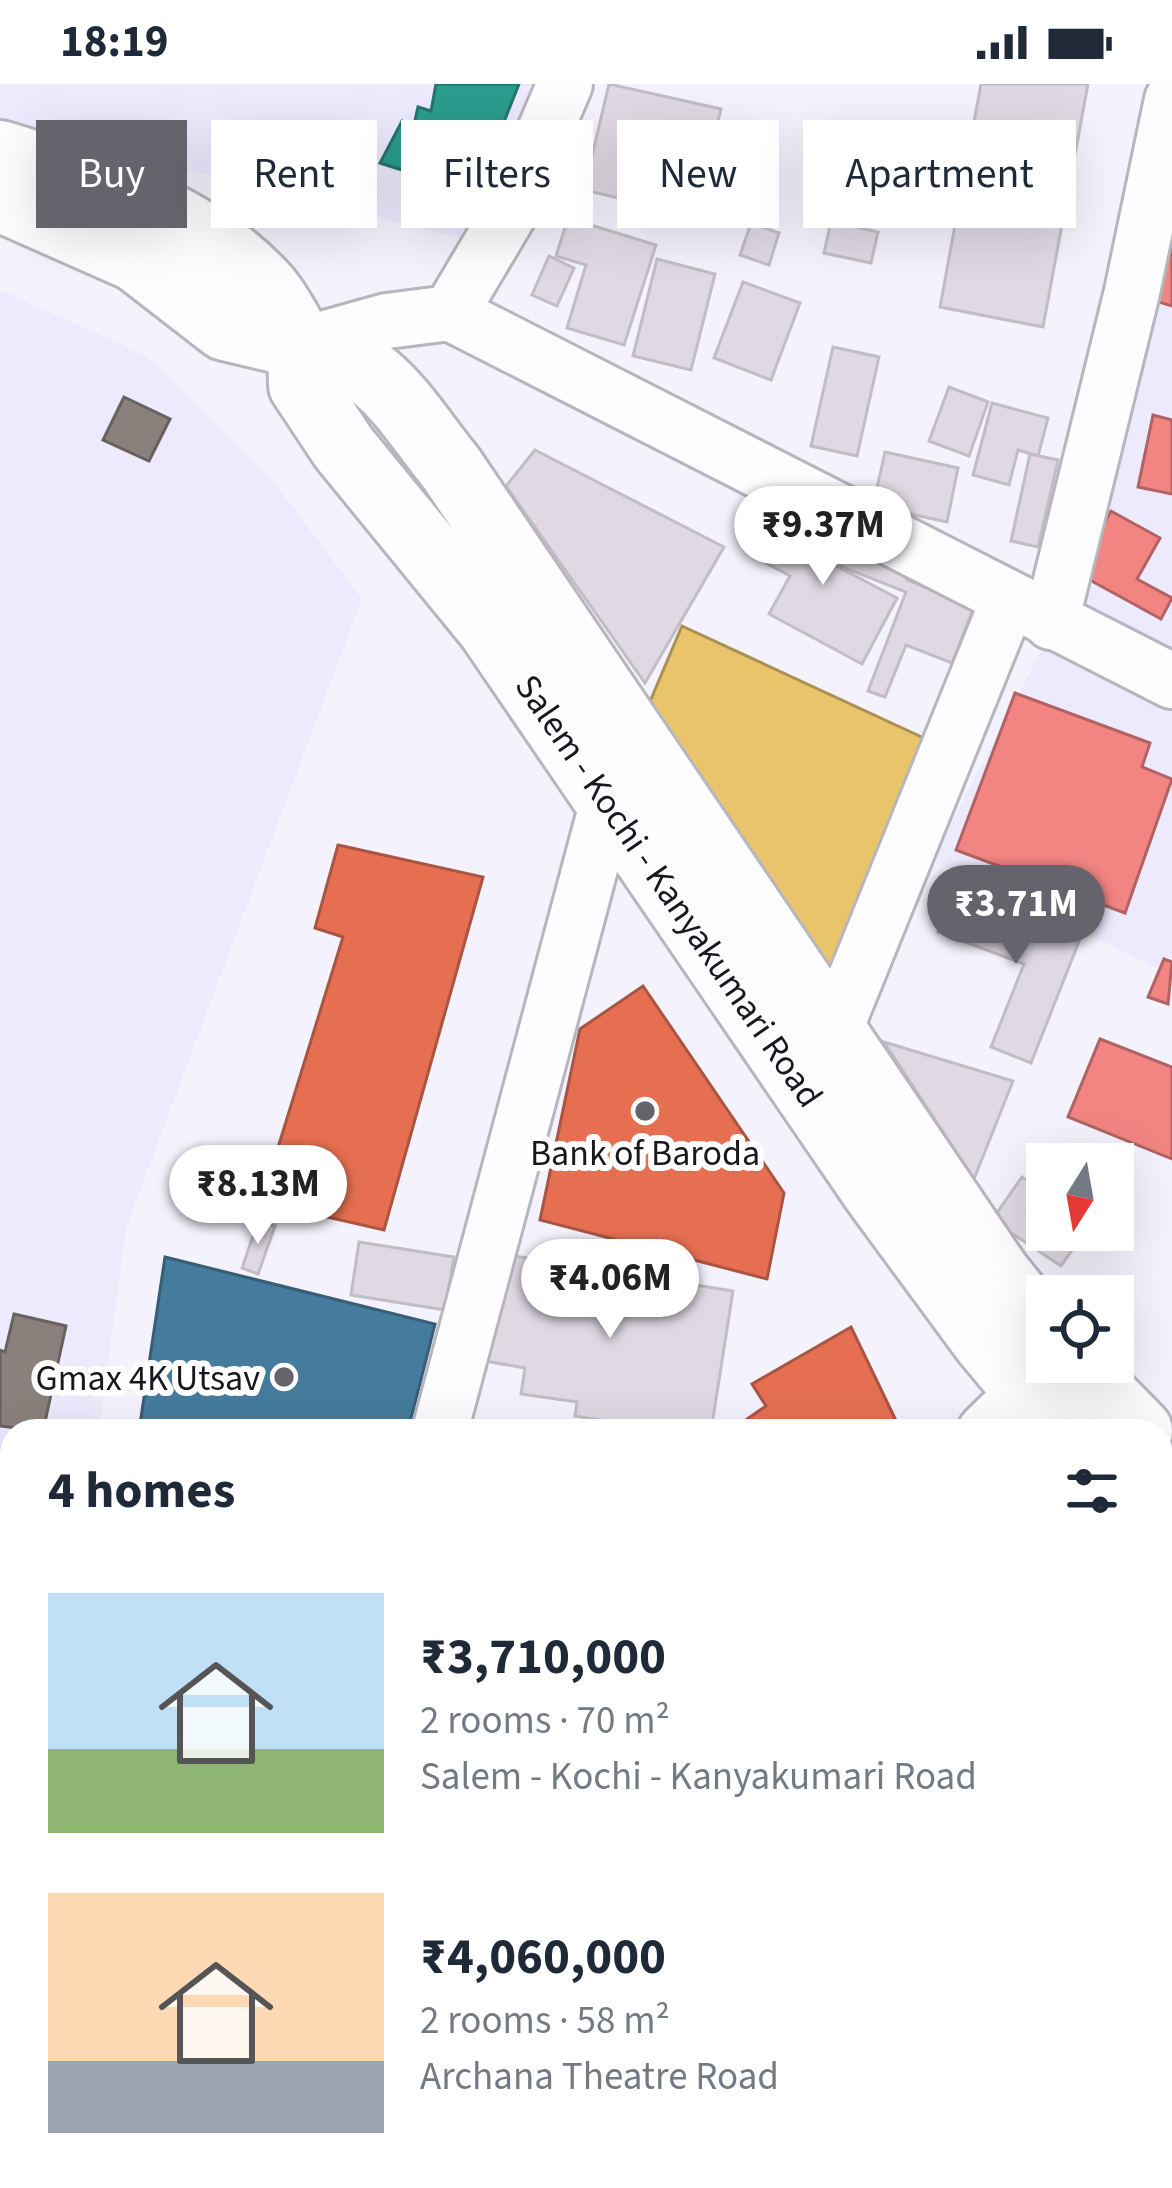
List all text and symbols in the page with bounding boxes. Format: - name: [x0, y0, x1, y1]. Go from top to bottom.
- text: 18:19: [60, 10, 169, 74]
- chip: Buy: [36, 120, 187, 228]
- chip: Rent: [211, 120, 377, 228]
- chip: Filters: [401, 120, 593, 228]
- chip: New: [617, 120, 779, 228]
- chip: Apartment: [803, 120, 1076, 228]
- pin: ₹9.37M: [725, 486, 921, 588]
- text: ₹9.37M: [761, 497, 885, 553]
- street label: Salem - Kochi - Kanyakumari Road: [503, 664, 835, 1118]
- pin: ₹3.71M: [918, 865, 1114, 967]
- text: ₹3.71M: [954, 876, 1078, 932]
- marker: Bank of Baroda: [632, 1098, 658, 1124]
- place label: Bank of Baroda: [530, 1128, 760, 1179]
- north arrow: [1026, 1143, 1134, 1251]
- map controls: [1026, 1143, 1134, 1383]
- pin: ₹8.13M: [160, 1145, 356, 1247]
- text: ₹8.13M: [196, 1156, 320, 1212]
- pin: ₹4.06M: [512, 1239, 708, 1341]
- text: ₹4.06M: [548, 1250, 672, 1306]
- button: locate: [1026, 1275, 1134, 1383]
- place label: Gmax 4K Utsav: [36, 1353, 260, 1404]
- marker: Gmax 4K Utsav: [271, 1364, 297, 1390]
- text: 4 homes: [48, 1455, 235, 1527]
- icon: filters: [1059, 1458, 1125, 1524]
- text: ₹3,710,000: [420, 1621, 666, 1693]
- icon: home: [144, 1641, 288, 1785]
- text: 2 rooms · 70 m²: [420, 1693, 670, 1749]
- text: Salem - Kochi - Kanyakumari Road: [420, 1749, 977, 1805]
- text: ₹4,060,000: [420, 1921, 666, 1993]
- icon: home: [144, 1941, 288, 2085]
- text: 2 rooms · 58 m²: [420, 1993, 670, 2049]
- text: Archana Theatre Road: [420, 2049, 779, 2105]

